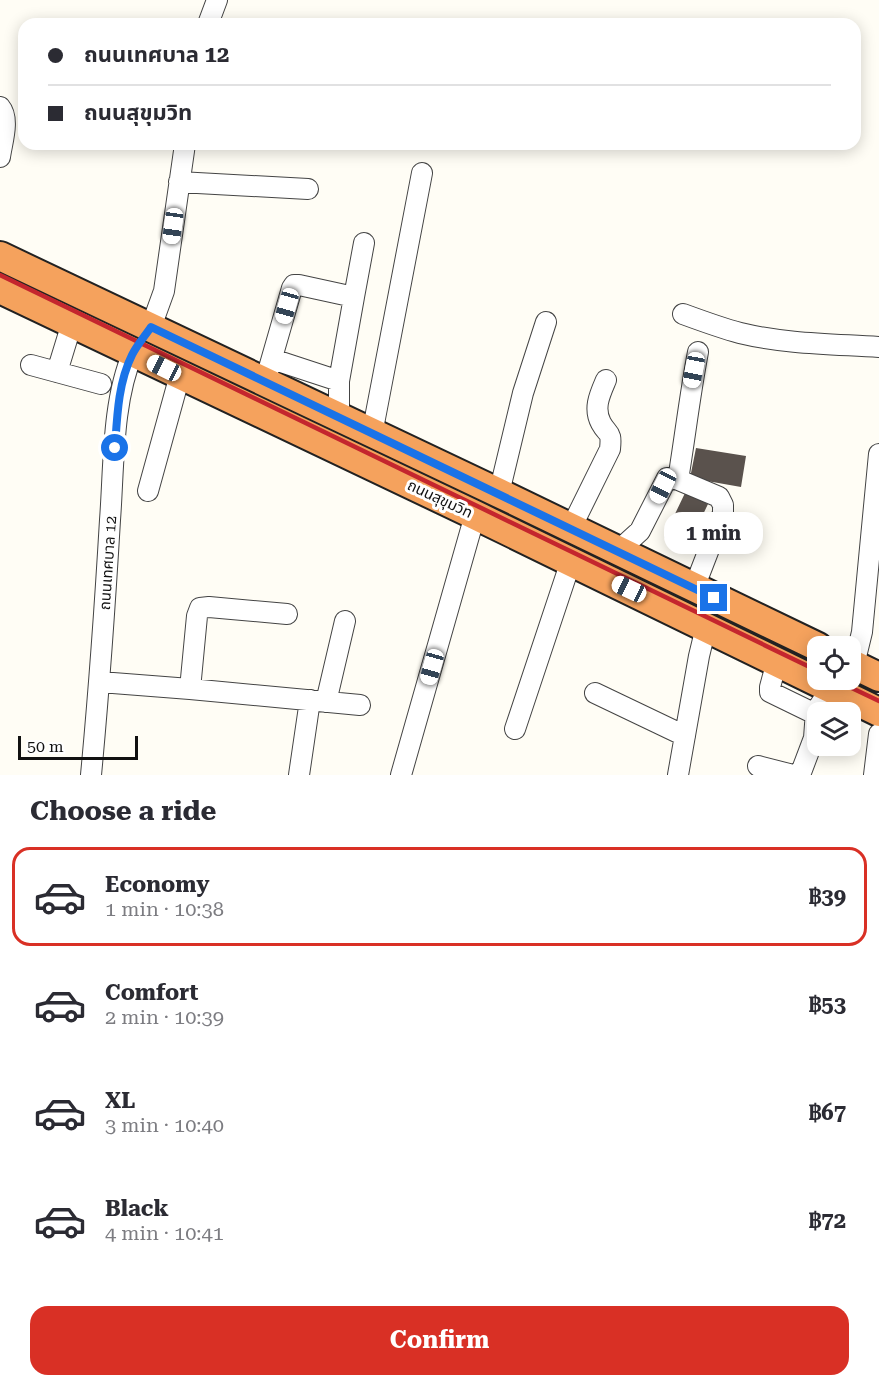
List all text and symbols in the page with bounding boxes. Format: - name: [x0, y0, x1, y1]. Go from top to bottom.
- text: ถนนเทศบาล 12: [84, 42, 229, 67]
- text: ถนนสุขุมวิท: [84, 100, 192, 125]
- car: [162, 207, 184, 245]
- car: [273, 286, 301, 326]
- car: [682, 351, 706, 389]
- car: [144, 352, 184, 384]
- route start: [101, 434, 128, 461]
- car: [647, 466, 679, 506]
- street label: ถนนสุขุมวิท: [405, 476, 475, 522]
- callout: 1 min: [664, 511, 764, 553]
- street label: ถนนเทศบาล 12: [96, 515, 120, 611]
- text: 1 min: [686, 521, 741, 545]
- car: [609, 573, 649, 605]
- route end: [700, 584, 727, 611]
- map controls: [807, 636, 861, 756]
- button: locate: [807, 636, 861, 690]
- car: [418, 647, 446, 687]
- button: layers: [807, 702, 861, 756]
- scale bar: [18, 733, 138, 760]
- text: 50 m: [27, 737, 64, 756]
- text: Choose a ride: [30, 795, 216, 827]
- icon: car: [33, 870, 87, 924]
- text: Economy: [105, 872, 209, 897]
- text: ฿39: [809, 884, 846, 909]
- text: 1 min · 10:38: [105, 897, 224, 921]
- icon: car: [33, 978, 87, 1032]
- text: Comfort: [105, 980, 198, 1005]
- text: ฿53: [809, 992, 846, 1017]
- text: 2 min · 10:39: [105, 1005, 224, 1029]
- icon: car: [33, 1086, 87, 1140]
- text: XL: [105, 1088, 135, 1113]
- text: ฿67: [809, 1100, 846, 1125]
- text: 3 min · 10:40: [105, 1113, 224, 1137]
- icon: car: [33, 1194, 87, 1248]
- text: Black: [105, 1196, 169, 1221]
- text: ฿72: [809, 1208, 846, 1233]
- text: 4 min · 10:41: [105, 1221, 224, 1245]
- button: Confirm: [30, 1306, 849, 1375]

